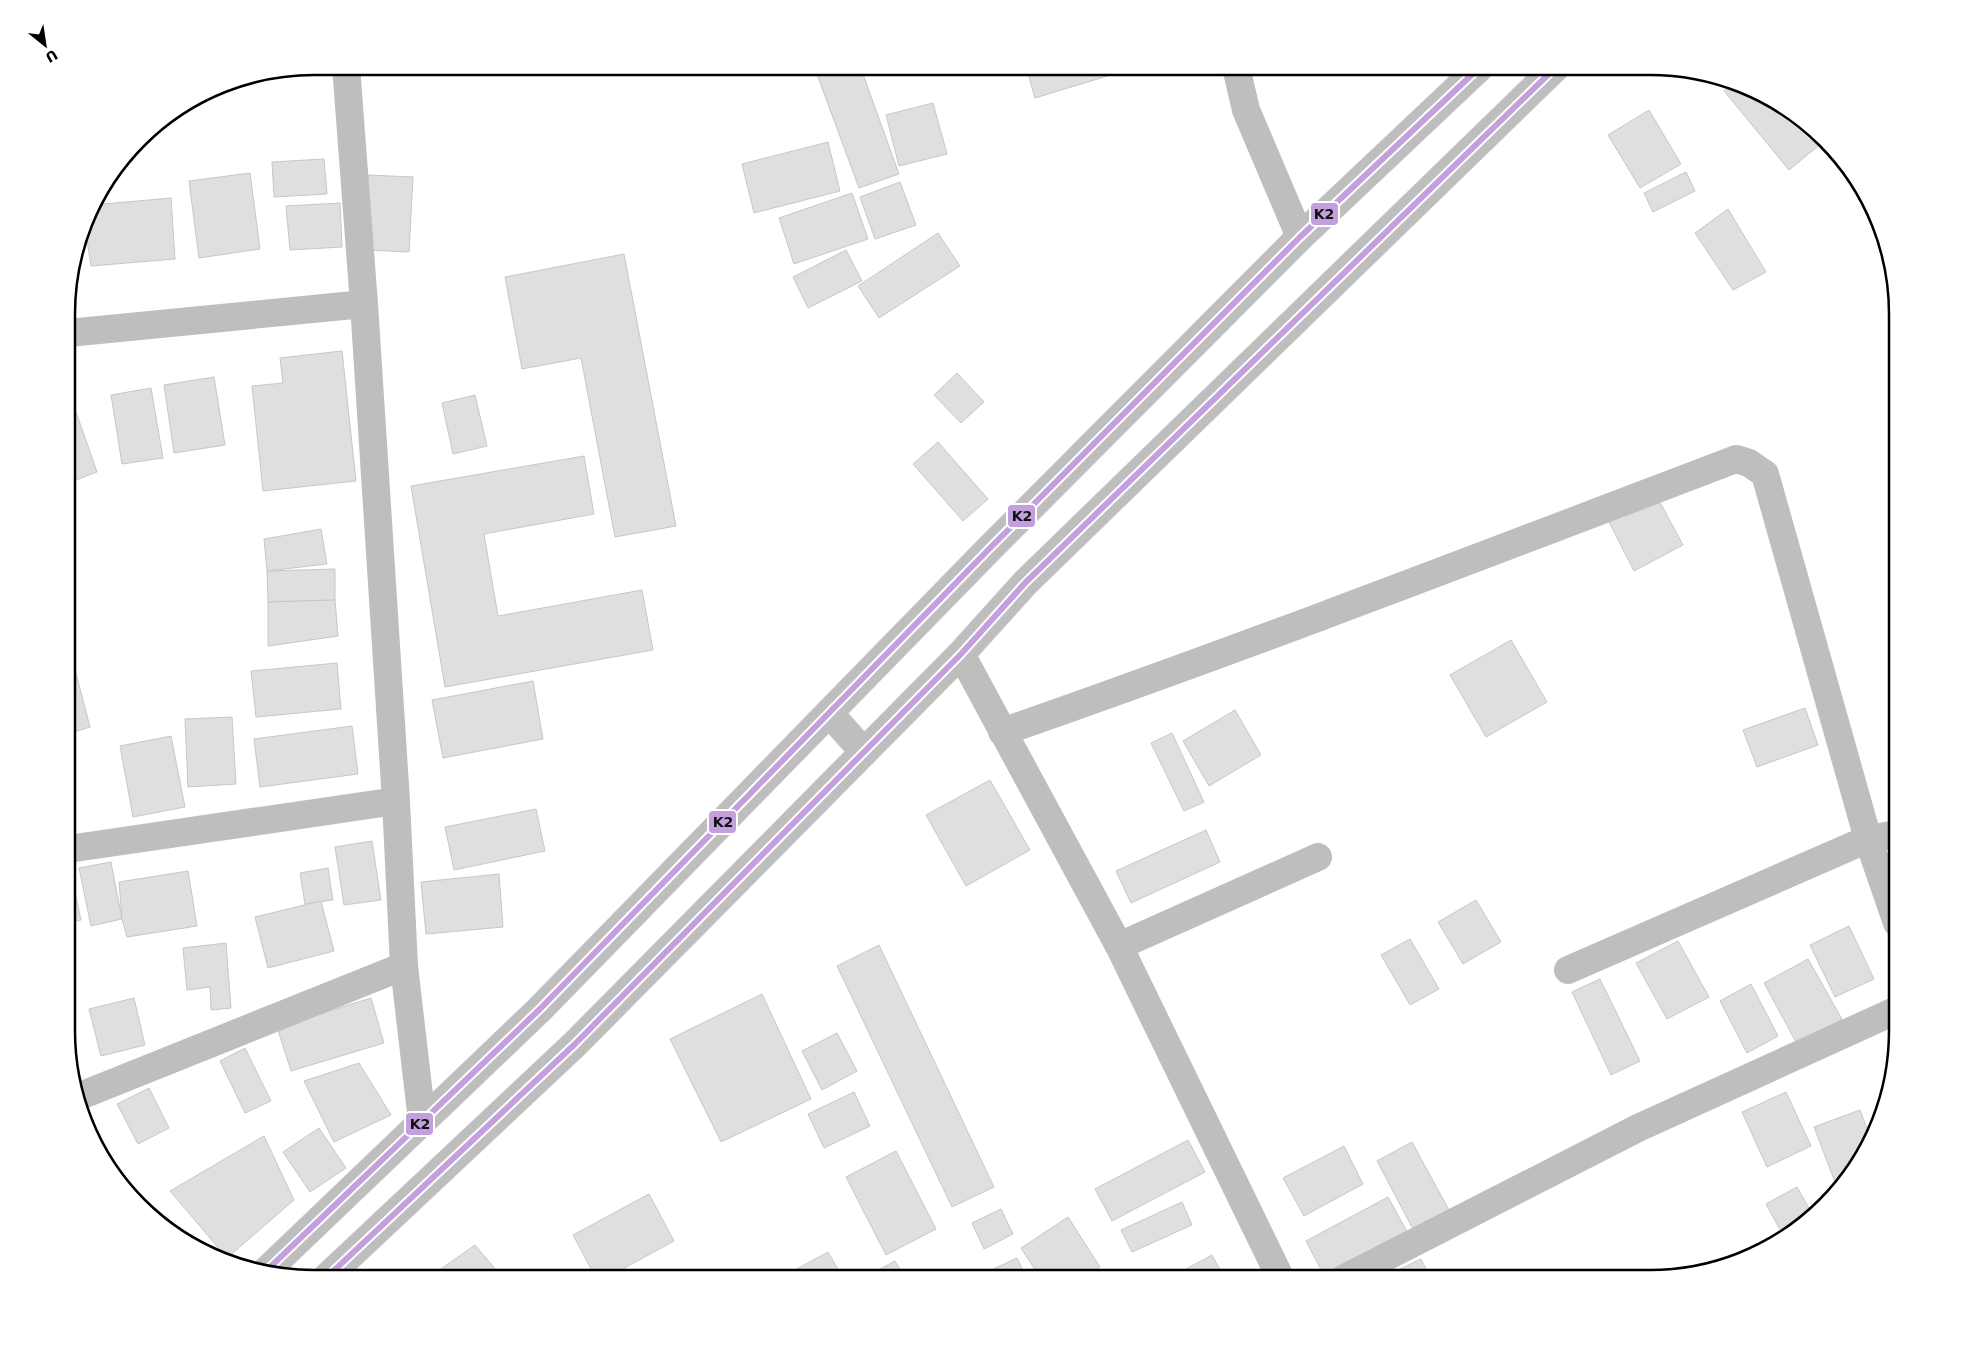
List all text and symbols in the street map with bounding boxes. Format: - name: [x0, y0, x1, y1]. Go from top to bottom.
- north arrow: [20, 20, 70, 70]
- text: U: [43, 46, 60, 66]
- line badge: K2: [1310, 202, 1339, 226]
- text: K2: [1314, 206, 1334, 222]
- line badge: K2: [1007, 504, 1036, 528]
- text: K2: [1012, 508, 1032, 524]
- line badge: K2: [708, 810, 737, 834]
- text: K2: [713, 814, 733, 830]
- line badge: K2: [405, 1112, 434, 1136]
- text: K2: [410, 1116, 430, 1132]

